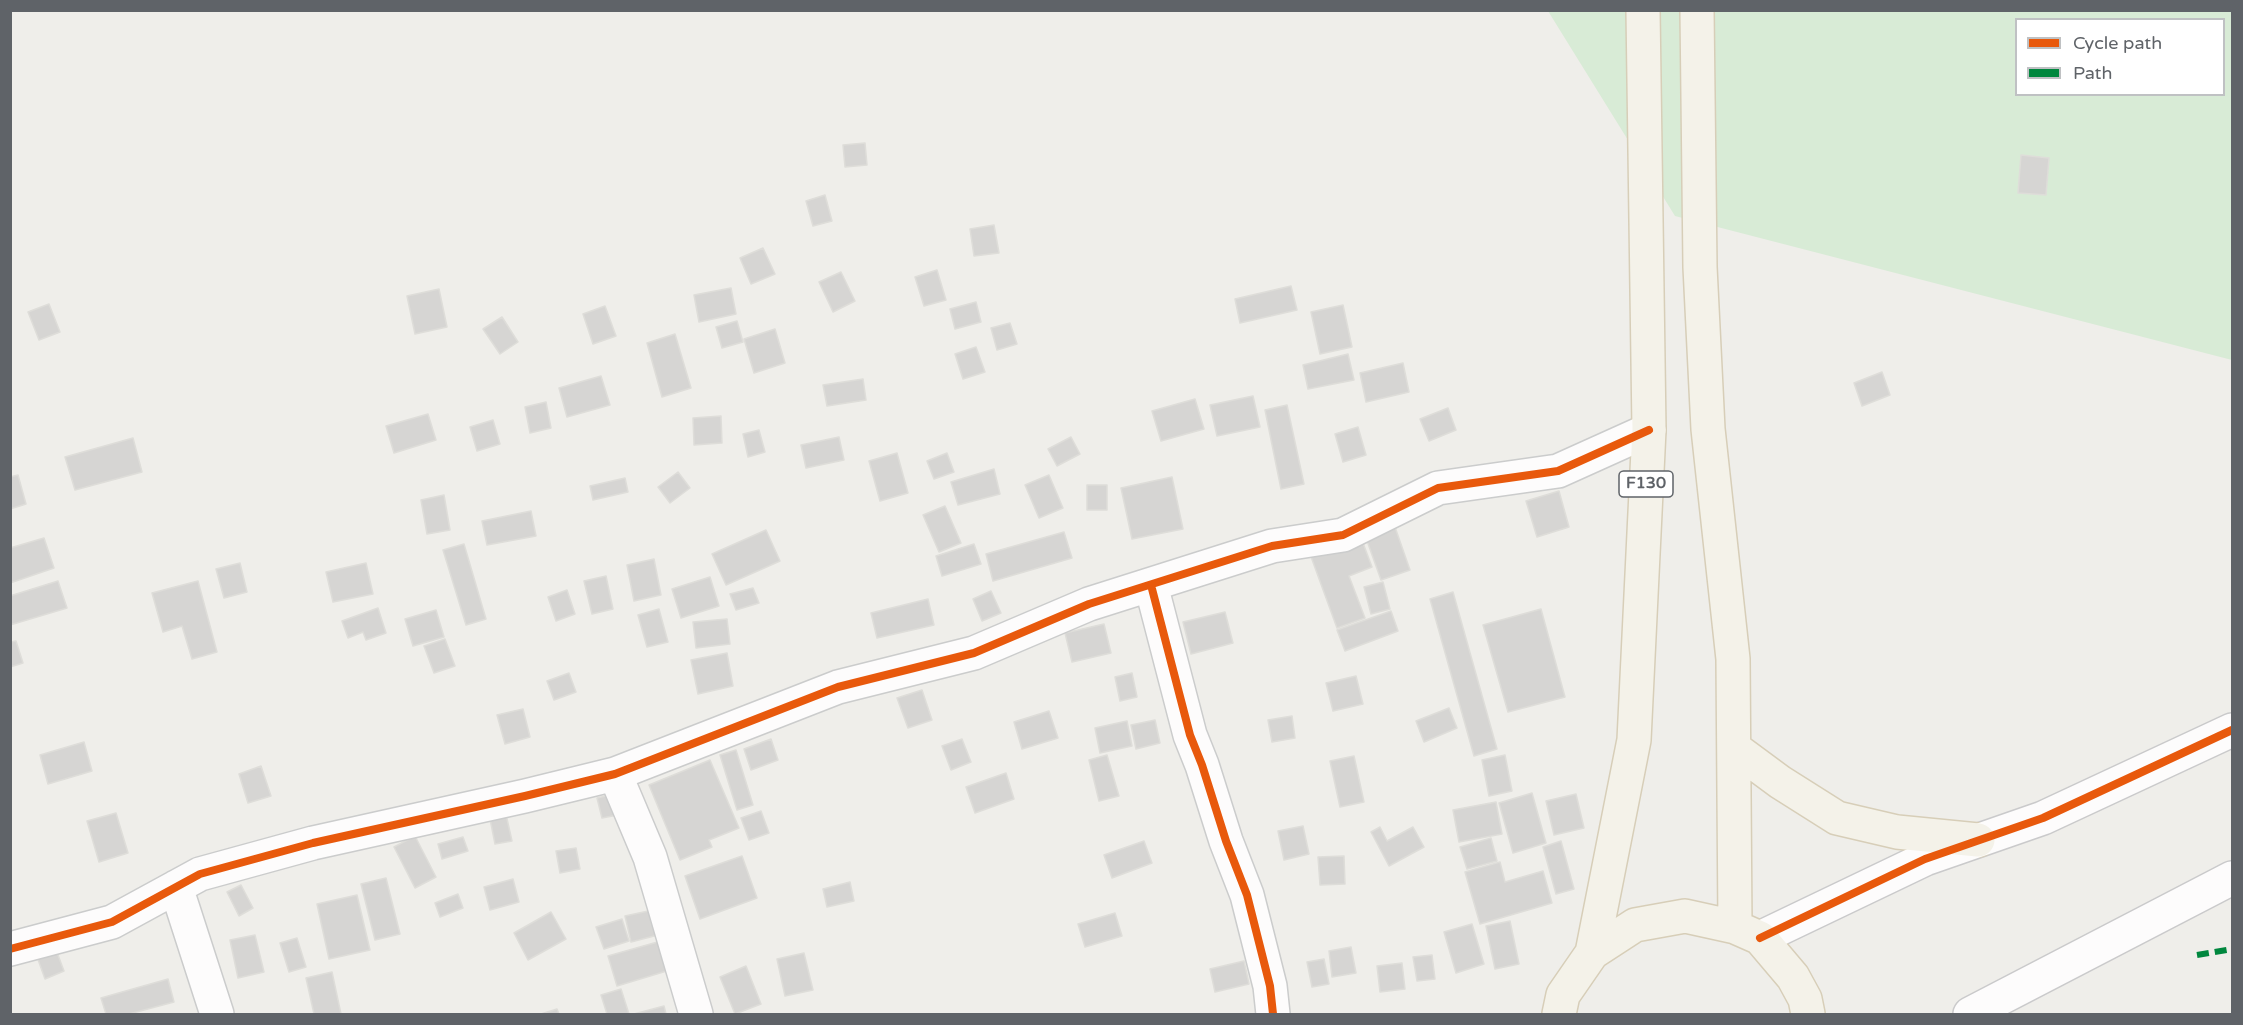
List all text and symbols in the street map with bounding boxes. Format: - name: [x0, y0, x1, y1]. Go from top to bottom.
- legend: [2015, 18, 2225, 96]
- text: Cycle path: [2073, 32, 2162, 54]
- text: Path: [2073, 62, 2112, 84]
- road number: F130: [1619, 471, 1673, 497]

